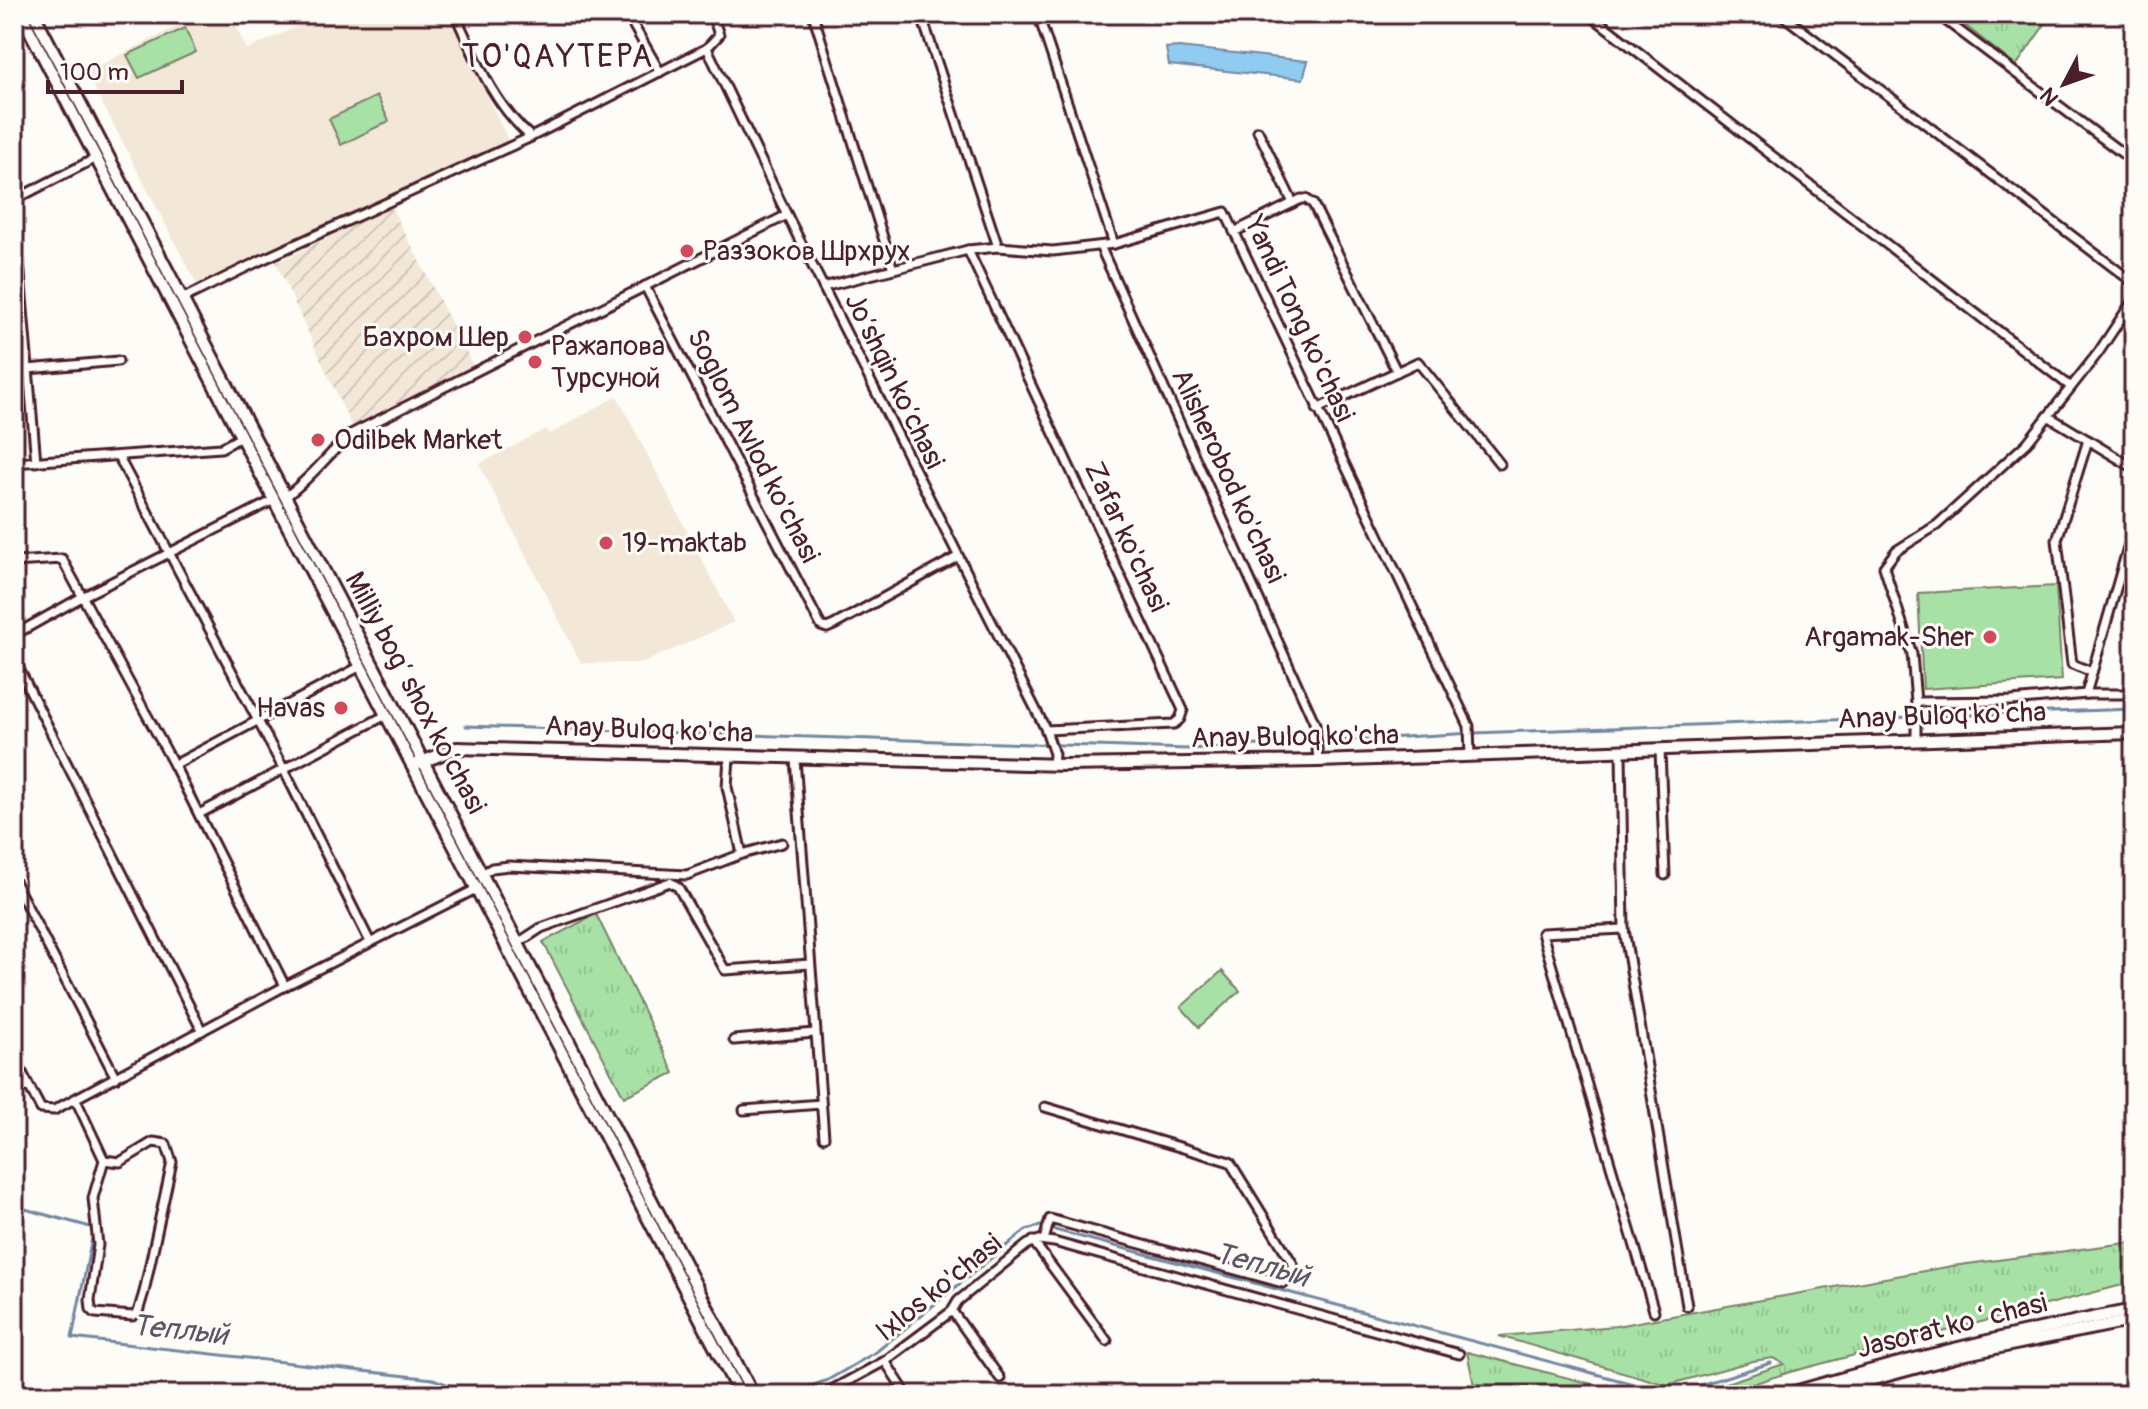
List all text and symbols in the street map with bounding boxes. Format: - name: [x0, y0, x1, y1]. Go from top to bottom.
- district label: TO'QAYTEPA: [462, 37, 654, 77]
- scale bar: [48, 44, 182, 94]
- north arrow: [2024, 44, 2104, 124]
- text: 100 m: [60, 58, 129, 87]
- text: N: [2034, 82, 2065, 111]
- street label: Yandi Tong ko'chasi: [1236, 210, 1362, 428]
- place label: Раззоков Шрхрух: [703, 234, 911, 269]
- marker: Раззоков Шрхрух: [678, 242, 696, 260]
- street label: Joʼshqin koʼchasi: [836, 287, 952, 475]
- place label: Бахром Шер: [362, 320, 509, 355]
- street label: Soglom Avlod ko'chasi: [679, 323, 827, 569]
- marker: Бахром Шер: [516, 328, 534, 346]
- place label: Ражапова Турсуной: [551, 329, 665, 396]
- marker: Ражапова Турсуной: [526, 353, 544, 371]
- street label: Alisherobod ko'chasi: [1163, 363, 1293, 589]
- place label: Odilbek Market: [334, 423, 503, 458]
- marker: Odilbek Market: [309, 431, 327, 449]
- street label: Zafar ko'chasi: [1076, 456, 1176, 618]
- place label: 19-maktab: [622, 526, 747, 561]
- marker: 19-maktab: [597, 534, 615, 552]
- street label: Milliy bog‘ shox ko‘chasi: [336, 566, 494, 820]
- place label: Argamak-Sher: [1804, 620, 1974, 655]
- marker: Argamak-Sher: [1981, 628, 1999, 646]
- place label: Havas: [256, 691, 325, 726]
- street label: Anay Buloq ko'cha: [1837, 695, 2047, 737]
- marker: Havas: [332, 699, 350, 717]
- street label: Anay Buloq ko'cha: [544, 709, 754, 751]
- street label: Anay Buloq ko'cha: [1190, 718, 1400, 756]
- street label: Ixlos ko'chasi: [869, 1226, 1009, 1350]
- water label: Теплый: [1211, 1235, 1316, 1296]
- street label: Jasorat koʻchasi: [1853, 1285, 2051, 1367]
- water label: Теплый: [130, 1307, 232, 1354]

